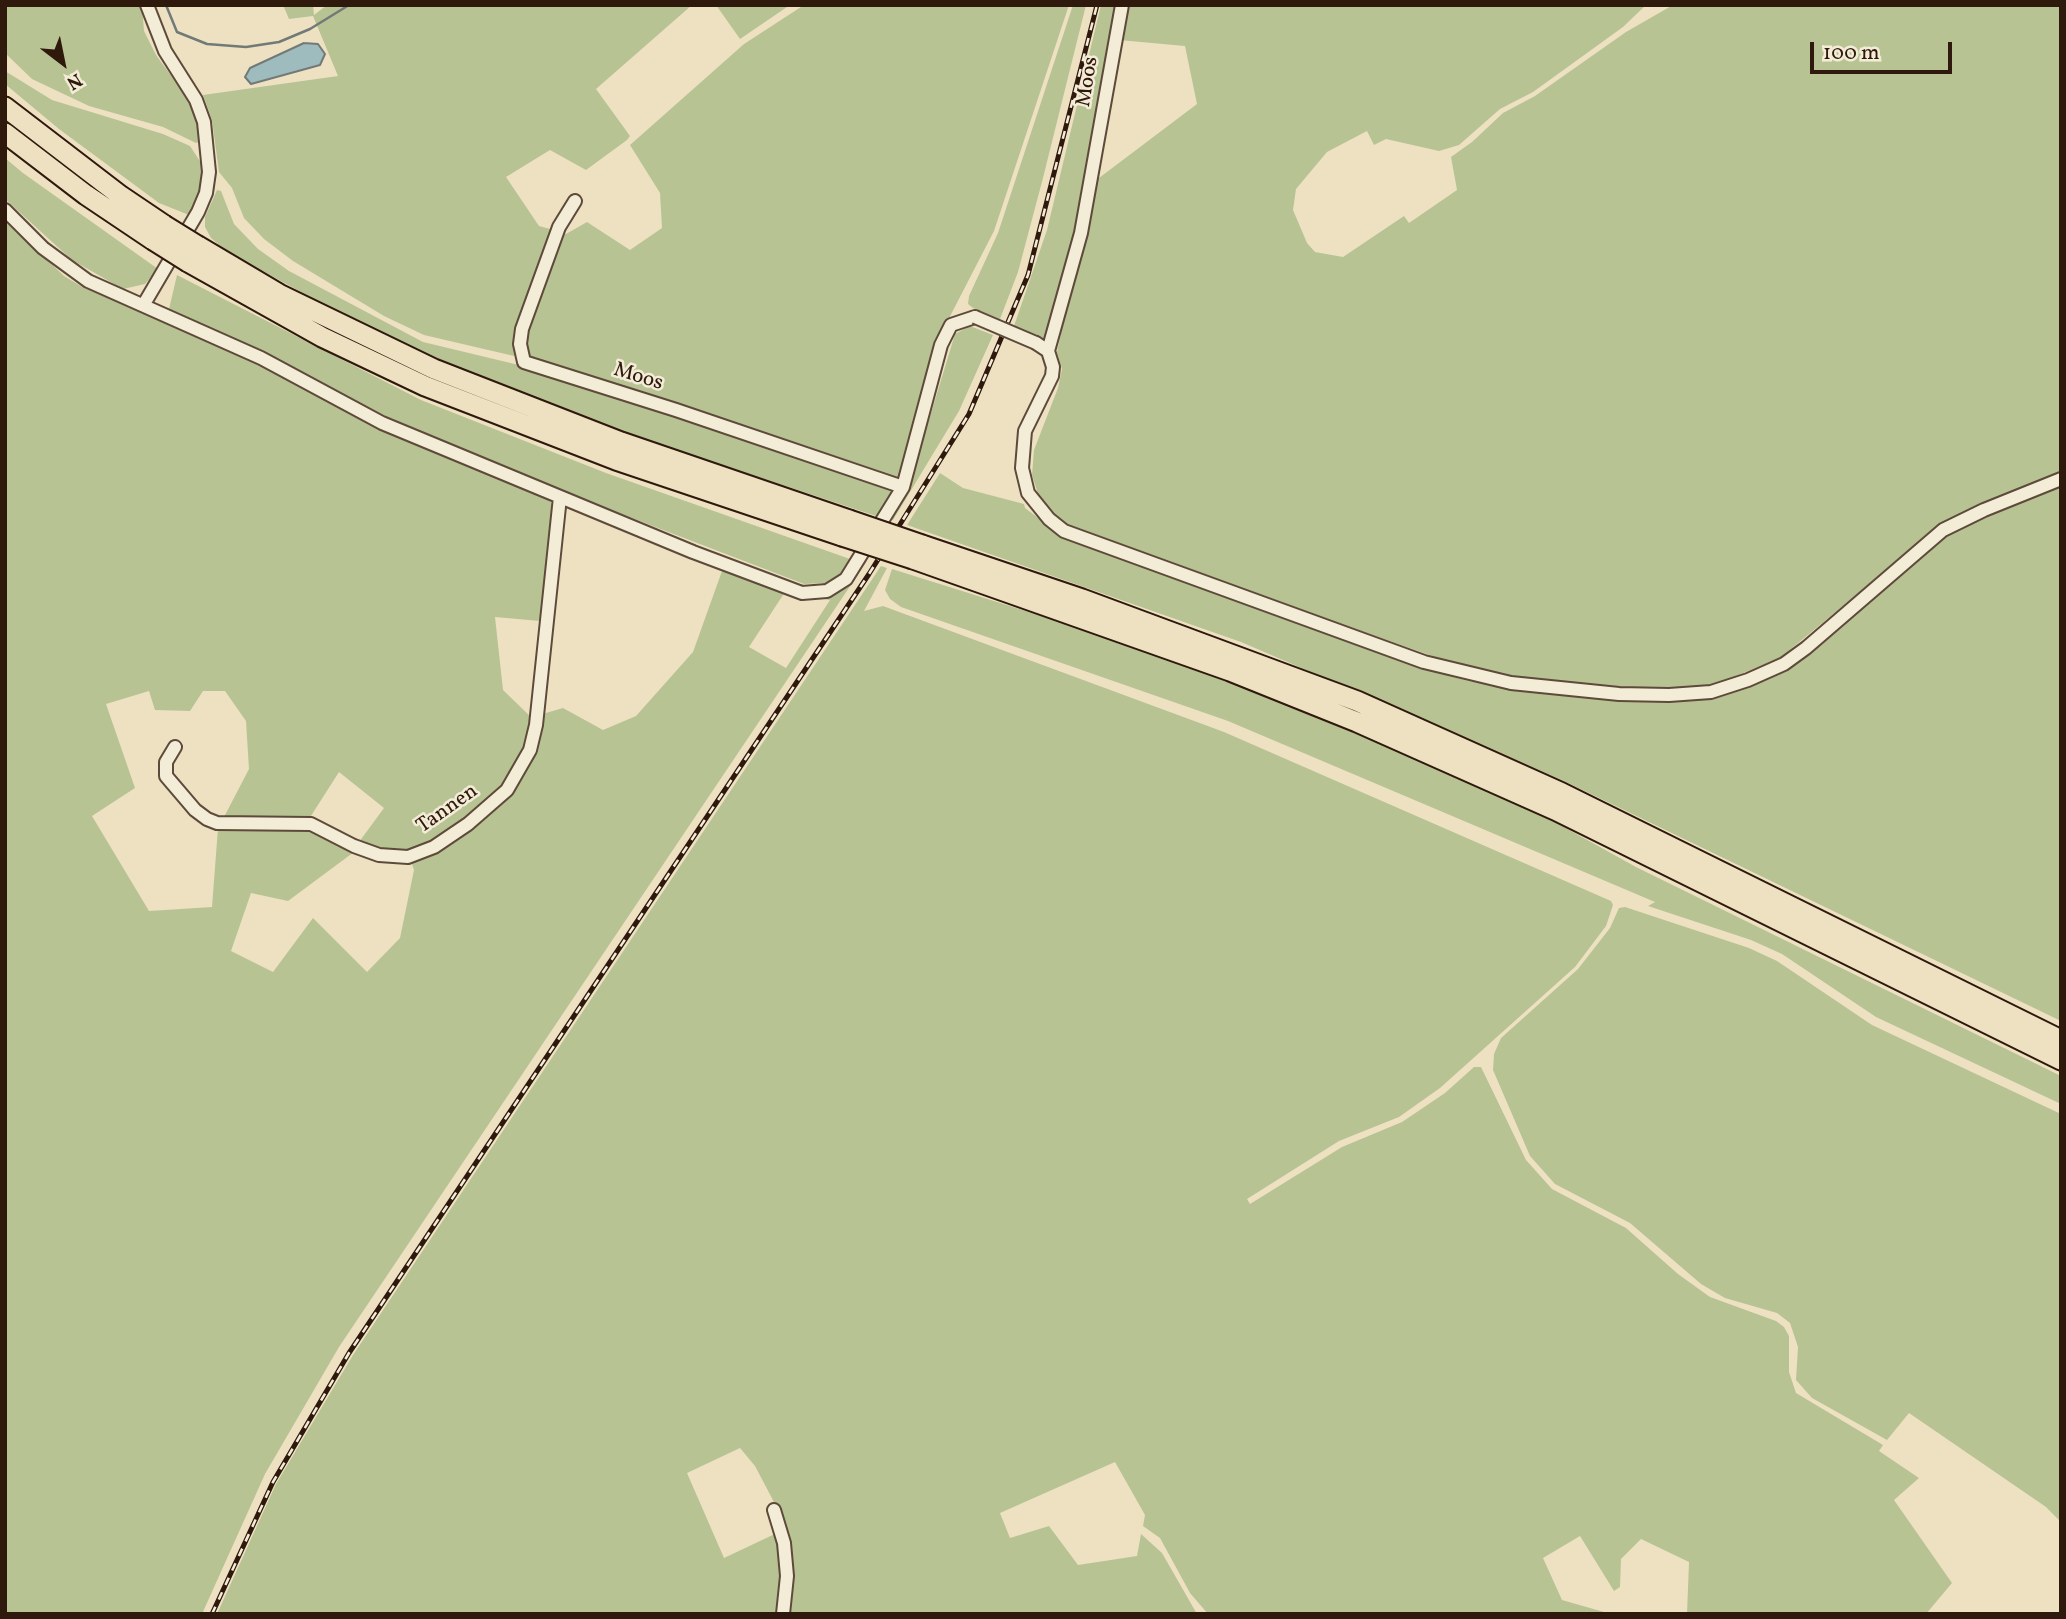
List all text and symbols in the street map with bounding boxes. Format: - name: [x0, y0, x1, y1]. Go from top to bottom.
- north arrow: [28, 28, 98, 98]
- scale bar: [1814, 28, 1956, 72]
- text: 100 m: [1823, 39, 1880, 68]
- street label: Moos: [1073, 55, 1105, 109]
- text: N: [61, 66, 87, 95]
- street label: Moos: [610, 359, 666, 397]
- street label: Tannen: [412, 780, 484, 840]

